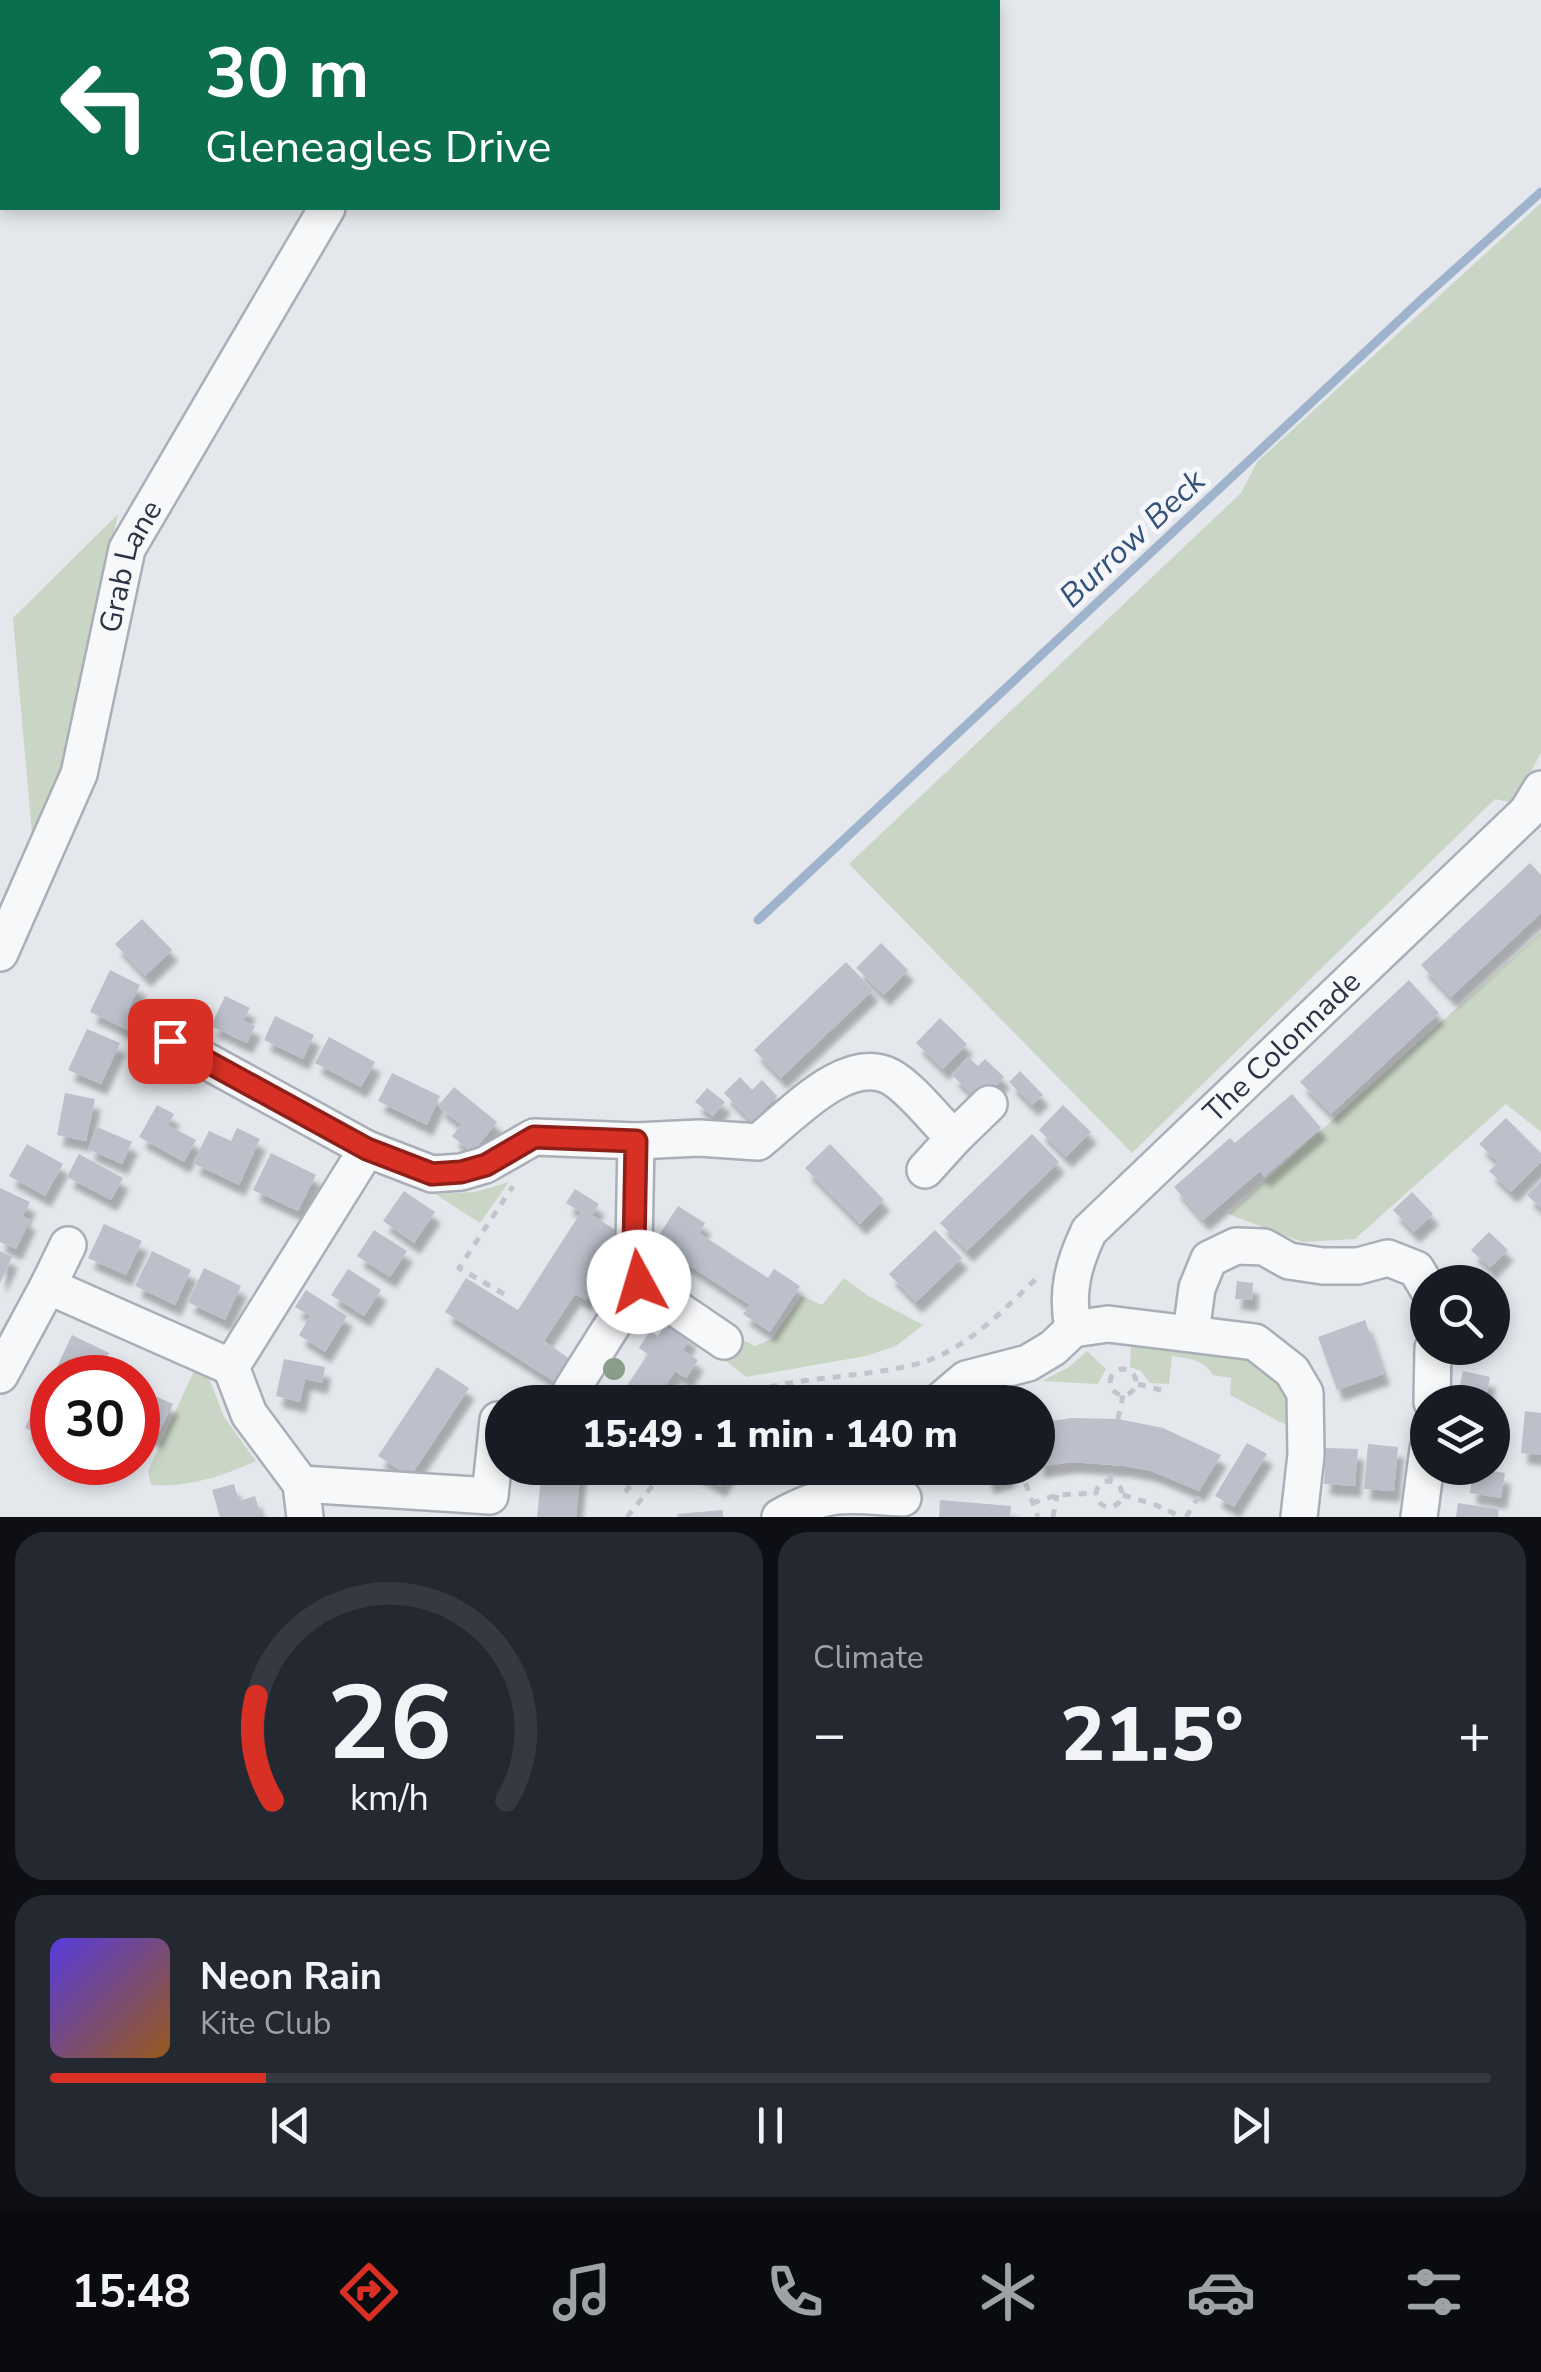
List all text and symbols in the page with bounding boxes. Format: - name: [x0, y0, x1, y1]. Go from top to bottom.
- text: 30 m: [205, 26, 369, 122]
- icon: left: [40, 40, 170, 170]
- text: Gleneagles Drive: [205, 117, 551, 178]
- water label: Burrow Beck: [1050, 459, 1215, 617]
- street label: Grab Lane: [90, 493, 172, 637]
- street label: The Colonnade: [1194, 962, 1370, 1132]
- pin: [128, 999, 213, 1084]
- icon: arrive: [143, 1014, 198, 1069]
- position arrow: [587, 1230, 691, 1334]
- map controls: [1410, 1265, 1510, 1485]
- button: search: [1410, 1265, 1510, 1365]
- speed limit sign: 30: [30, 1355, 160, 1485]
- button: layers: [1410, 1385, 1510, 1485]
- text: 15:49 · 1 min · 140 m: [582, 1409, 958, 1460]
- text: Climate: [813, 1636, 924, 1679]
- text: 26: [327, 1653, 451, 1795]
- text: 21.5°: [1060, 1684, 1244, 1786]
- text: −: [813, 1697, 846, 1772]
- text: +: [1458, 1697, 1491, 1772]
- text: km/h: [350, 1774, 428, 1823]
- text: Neon Rain: [200, 1951, 382, 2002]
- text: Kite Club: [200, 2002, 331, 2045]
- icon: previous: [263, 2098, 318, 2153]
- icon: pause: [743, 2098, 798, 2153]
- icon: next: [1223, 2098, 1278, 2153]
- icon: directions: [334, 2257, 404, 2327]
- icon: music: [547, 2257, 617, 2327]
- icon: phone: [760, 2257, 830, 2327]
- icon: climate: [973, 2257, 1043, 2327]
- icon: car: [1186, 2257, 1256, 2327]
- icon: filters: [1399, 2257, 1469, 2327]
- text: 15:48: [72, 2262, 191, 2323]

